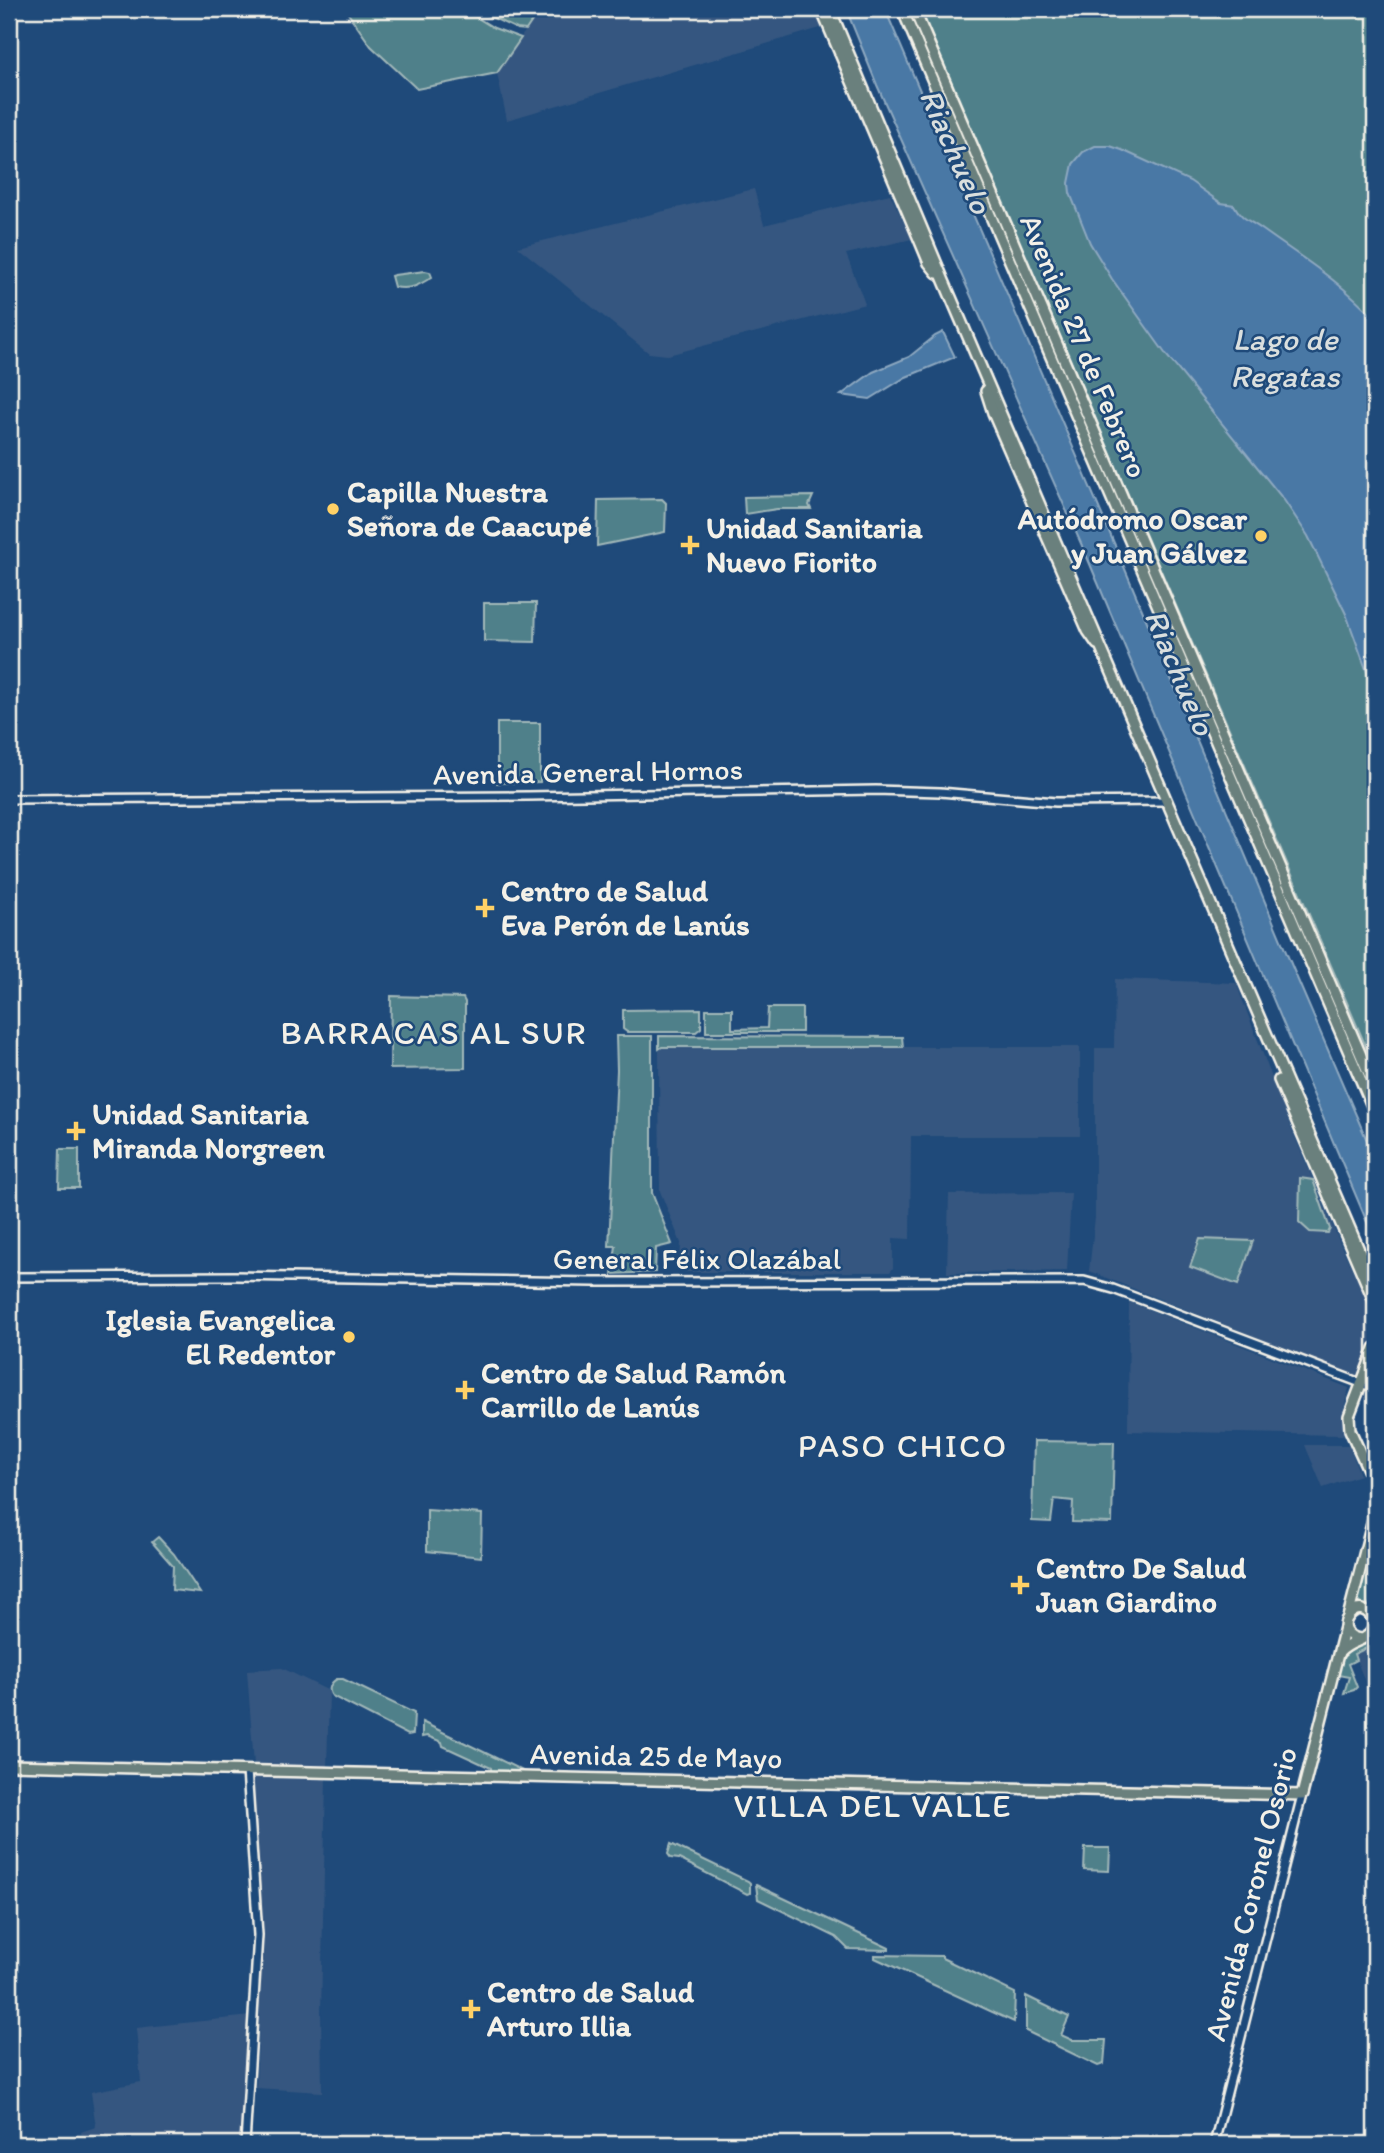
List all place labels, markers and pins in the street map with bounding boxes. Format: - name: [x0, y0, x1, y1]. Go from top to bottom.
- place label: Capilla Nuestra Señora de Caacupé: [347, 473, 592, 544]
- place label: Autódromo Oscar y Juan Gálvez: [1017, 500, 1248, 571]
- marker: Capilla Nuestra Señora de Caacupé: [325, 501, 341, 517]
- place label: Unidad Sanitaria Nuevo Fiorito: [706, 509, 923, 580]
- marker: Autódromo Oscar y Juan Gálvez: [1253, 528, 1269, 544]
- marker: Unidad Sanitaria Nuevo Fiorito: [680, 535, 700, 555]
- place label: Centro de Salud Eva Perón de Lanús: [501, 872, 750, 943]
- marker: Centro de Salud Eva Perón de Lanús: [475, 898, 495, 918]
- place label: Unidad Sanitaria Miranda Norgreen: [92, 1095, 325, 1166]
- marker: Unidad Sanitaria Miranda Norgreen: [66, 1121, 86, 1141]
- place label: Iglesia Evangelica El Redentor: [106, 1301, 336, 1372]
- marker: Iglesia Evangelica El Redentor: [341, 1329, 357, 1345]
- place label: Centro de Salud Ramón Carrillo de Lanús: [481, 1354, 787, 1425]
- marker: Centro de Salud Ramón Carrillo de Lanús: [455, 1380, 475, 1400]
- place label: Centro De Salud Juan Giardino: [1035, 1549, 1247, 1620]
- marker: Centro De Salud Juan Giardino: [1010, 1575, 1030, 1595]
- place label: Centro de Salud Arturo Illia: [486, 1973, 695, 2044]
- marker: Centro de Salud Arturo Illia: [461, 1999, 481, 2019]

